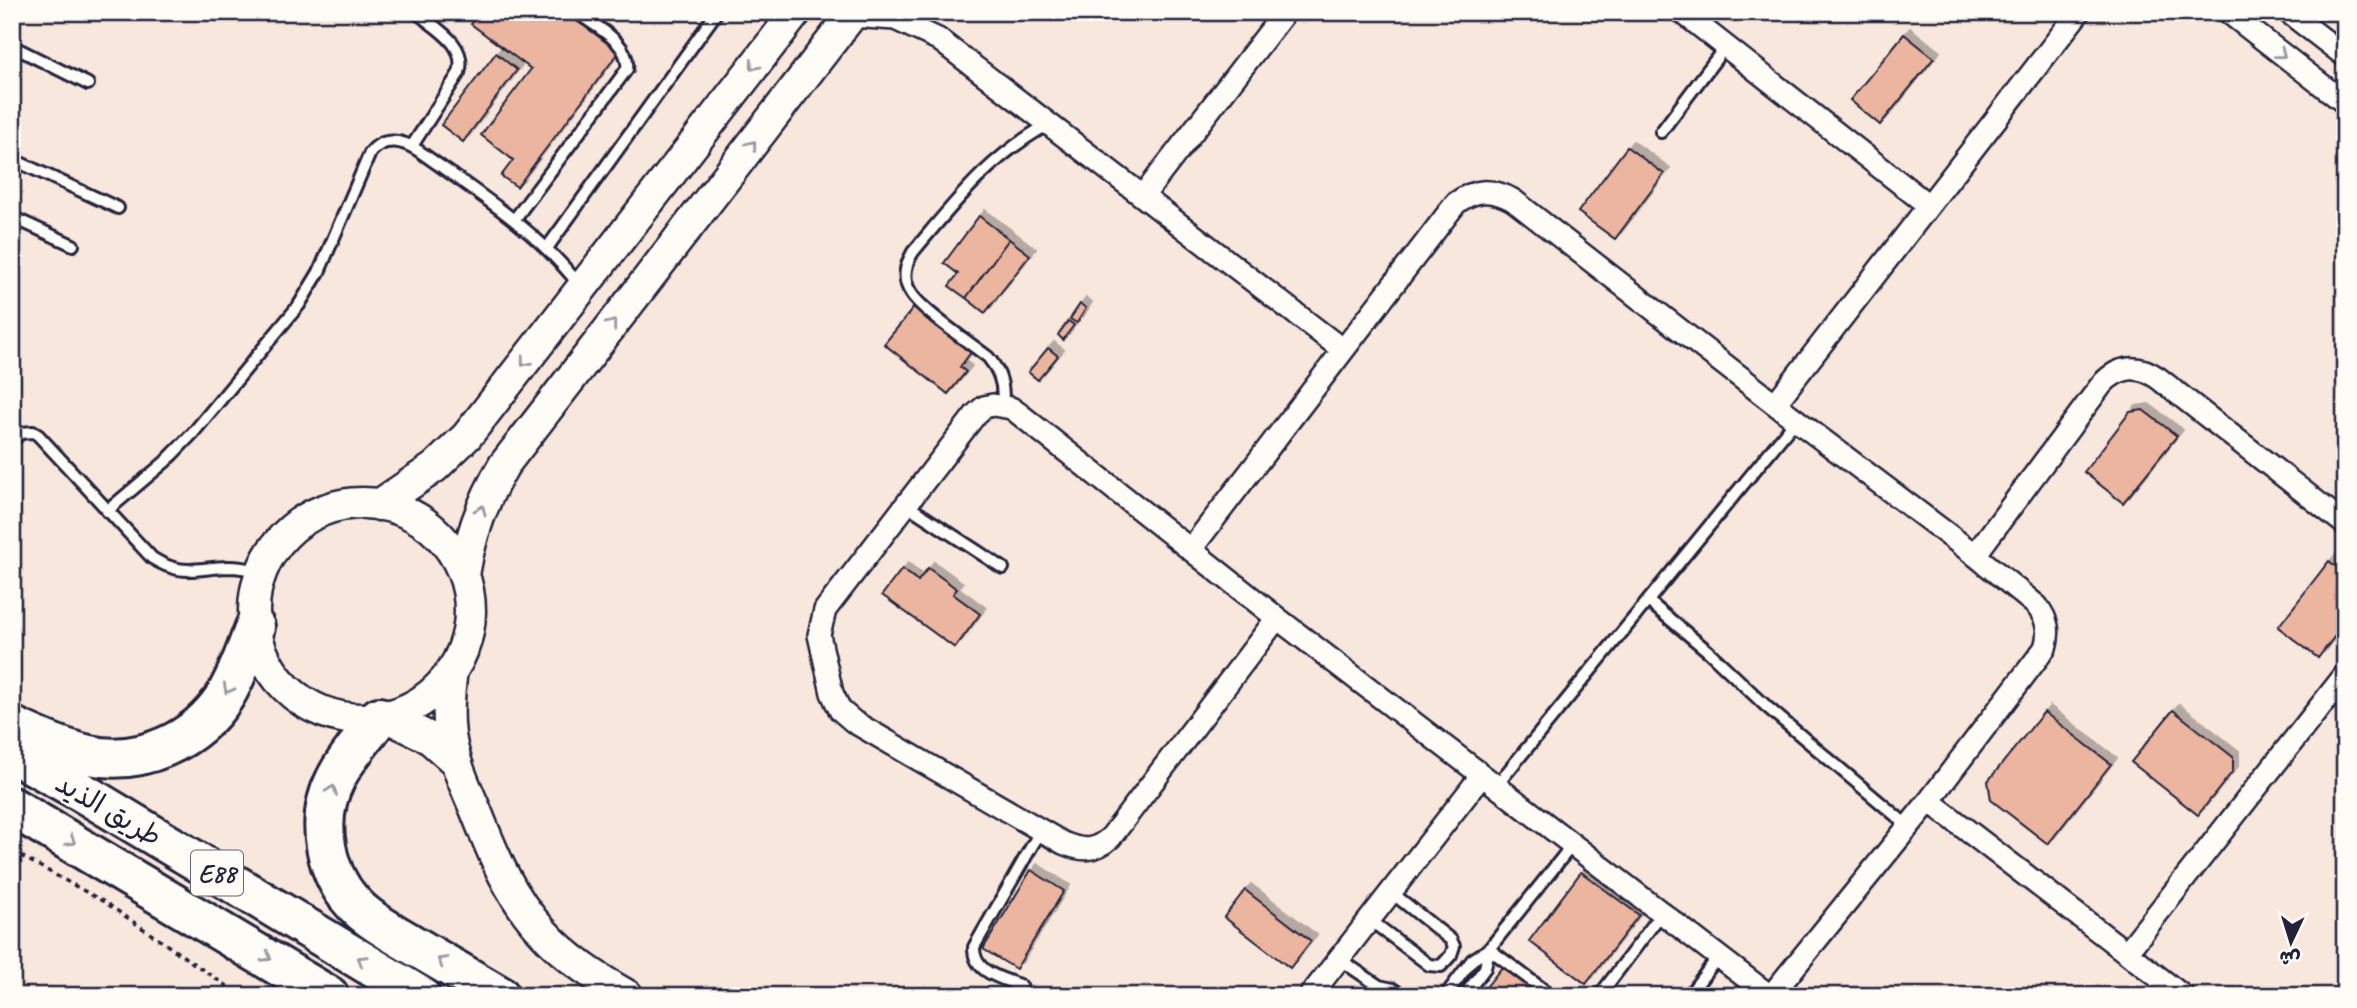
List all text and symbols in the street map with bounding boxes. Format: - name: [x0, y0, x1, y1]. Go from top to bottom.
- one-way arrow: [2274, 46, 2286, 59]
- one-way arrow: [750, 59, 763, 71]
- one-way arrow: [743, 140, 756, 152]
- one-way arrow: [604, 320, 617, 332]
- one-way arrow: [520, 354, 533, 367]
- one-way arrow: [473, 504, 487, 516]
- one-way arrow: [223, 682, 236, 695]
- street label: طريق الذيد: [49, 765, 168, 854]
- one-way arrow: [324, 784, 338, 796]
- one-way arrow: [64, 832, 77, 845]
- road number: E88: [191, 850, 243, 895]
- north arrow: [2256, 906, 2326, 976]
- text: ش: [2279, 945, 2301, 971]
- one-way arrow: [259, 949, 272, 962]
- one-way arrow: [356, 956, 369, 969]
- one-way arrow: [436, 956, 449, 969]

